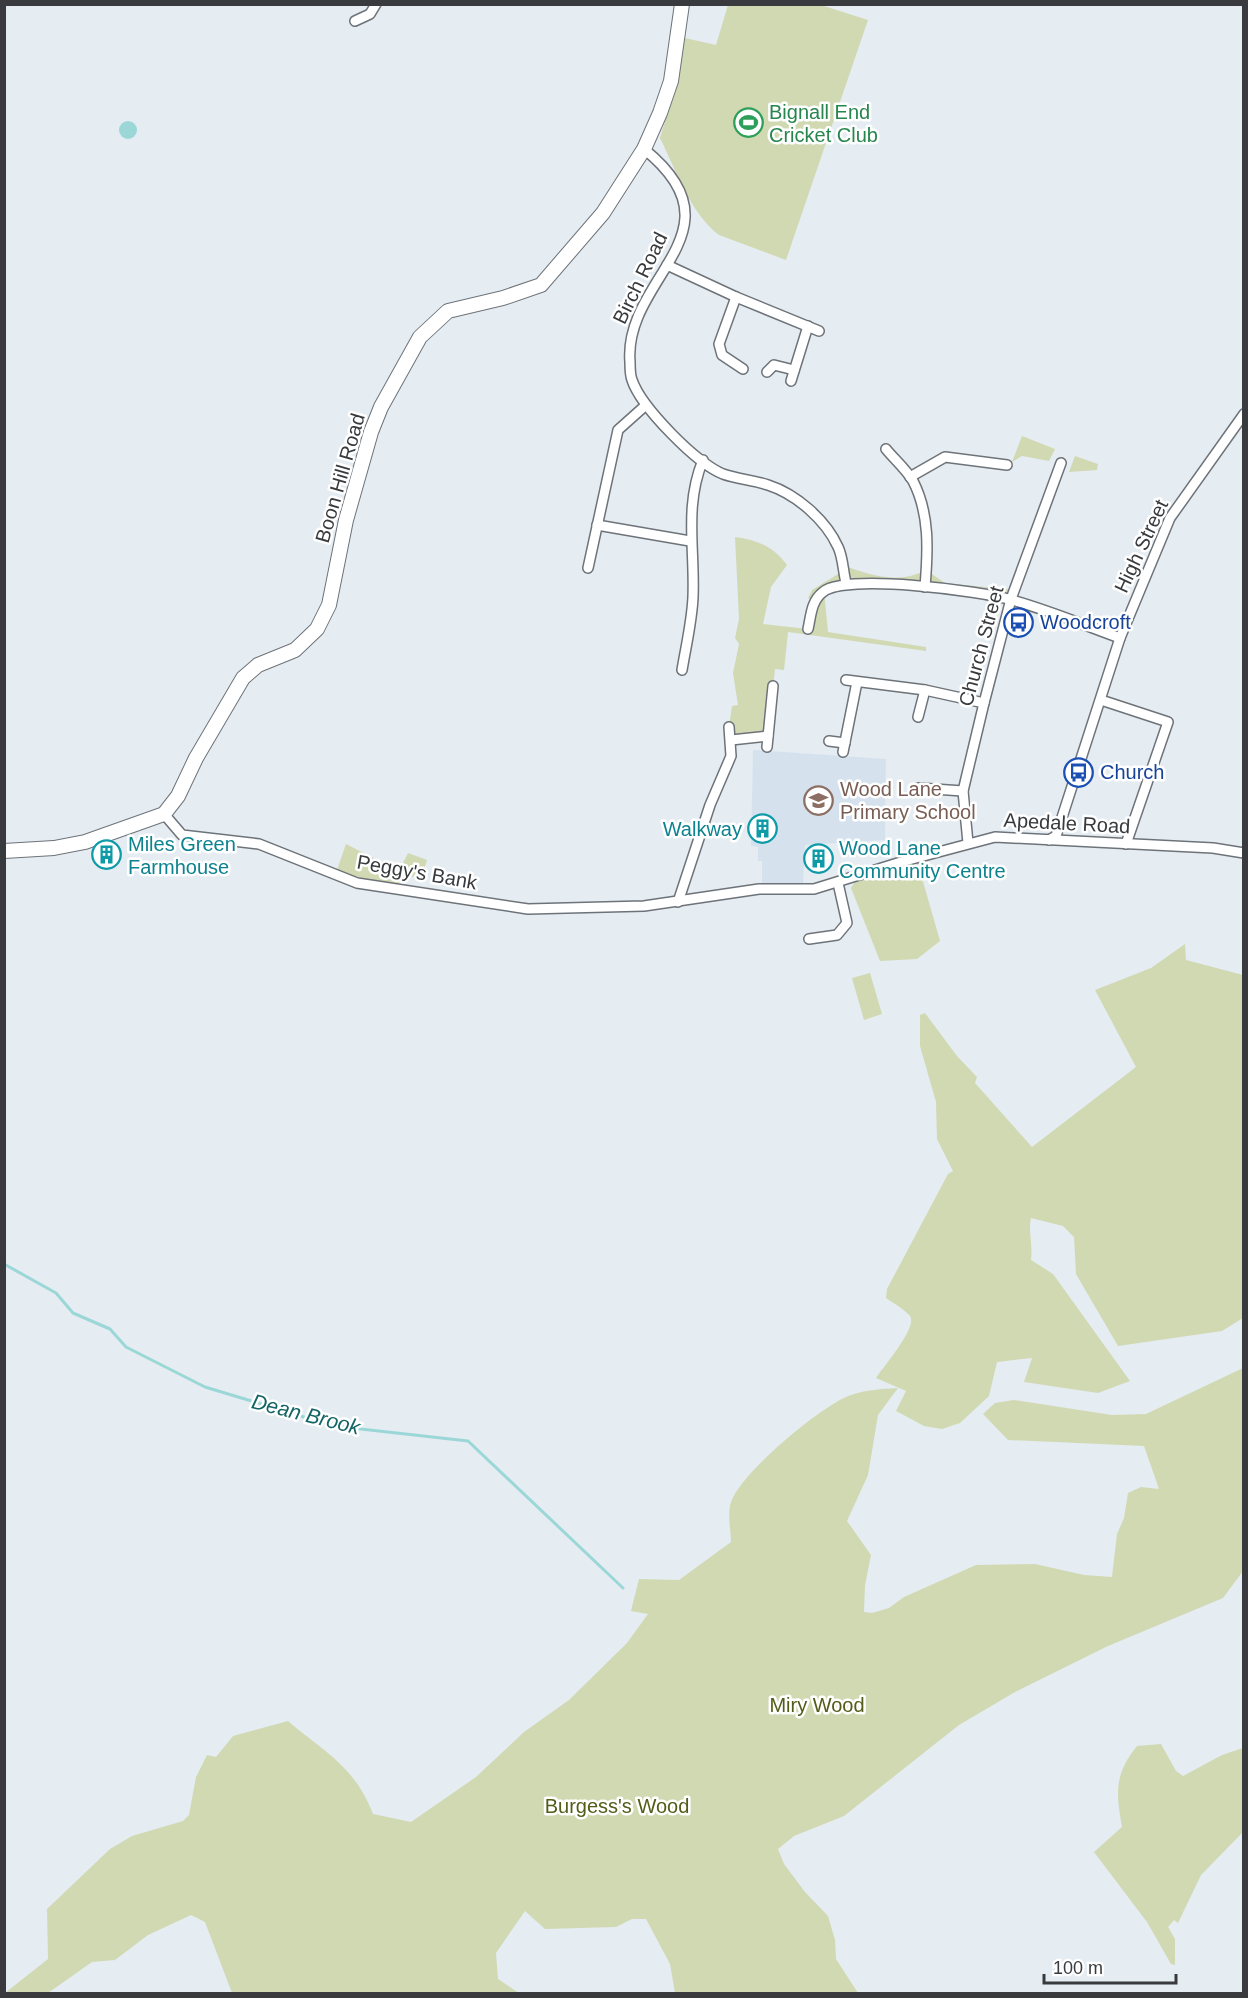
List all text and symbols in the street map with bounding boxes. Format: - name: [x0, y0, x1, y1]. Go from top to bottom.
- place label: Bignall End Cricket Club: [769, 101, 878, 146]
- sports icon: Bignall End Cricket Club: [732, 107, 764, 139]
- street label: Birch Road: [608, 229, 672, 327]
- street label: Boon Hill Road: [311, 411, 369, 545]
- street label: High Street: [1110, 496, 1172, 596]
- street label: Church Street: [954, 583, 1008, 708]
- bus stop icon: Woodcroft: [1003, 606, 1035, 638]
- place label: Woodcroft: [1040, 611, 1131, 633]
- bus stop icon: Church: [1063, 756, 1095, 788]
- place label: Church: [1100, 761, 1164, 783]
- place label: Wood Lane Primary School: [840, 778, 976, 823]
- school or university icon: Wood Lane Primary School: [803, 784, 835, 816]
- street label: Apedale Road: [1003, 809, 1131, 837]
- building icon: Walkway: [747, 813, 779, 845]
- place label: Walkway: [663, 818, 742, 840]
- place label: Miles Green Farmhouse: [128, 833, 236, 878]
- place label: Wood Lane Community Centre: [839, 837, 1006, 882]
- building icon: Miles Green Farmhouse: [91, 839, 123, 871]
- building icon: Wood Lane Community Centre: [802, 843, 834, 875]
- street label: Peggy's Bank: [355, 851, 480, 894]
- water label: Dean Brook: [249, 1389, 364, 1439]
- park label: Miry Wood: [769, 1694, 865, 1716]
- park label: Burgess's Wood: [545, 1795, 689, 1817]
- scale bar: [1044, 1947, 1176, 1985]
- text: 100 m: [1053, 1958, 1103, 1978]

